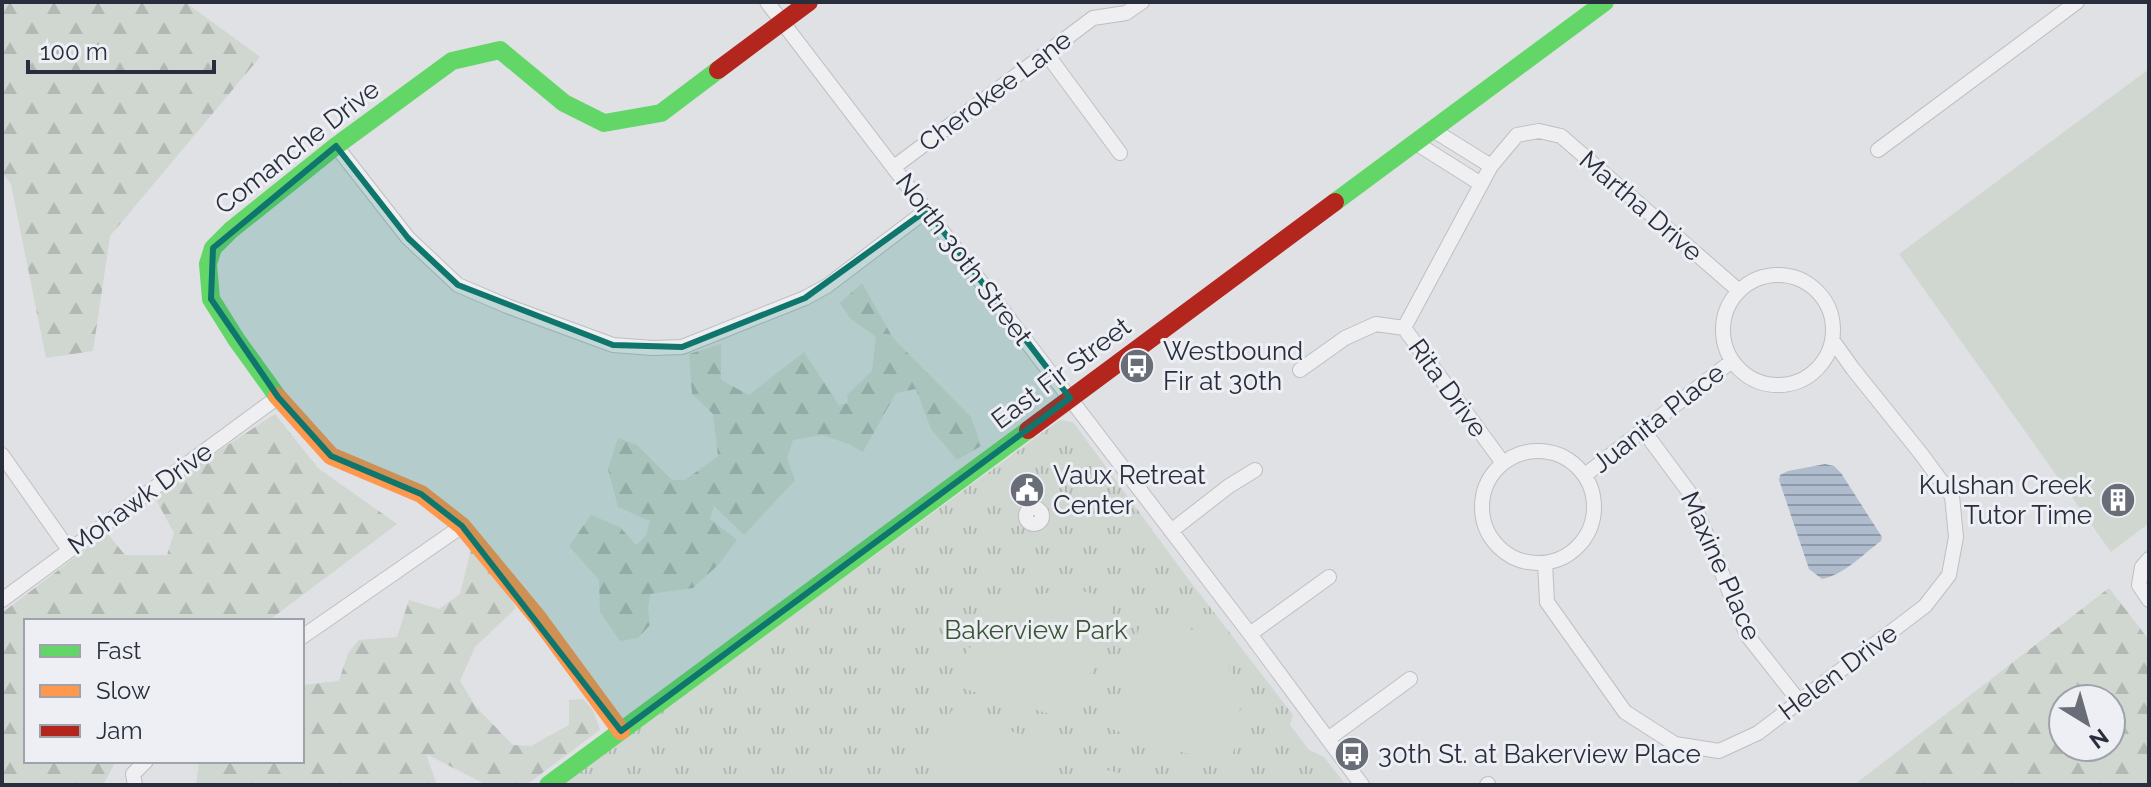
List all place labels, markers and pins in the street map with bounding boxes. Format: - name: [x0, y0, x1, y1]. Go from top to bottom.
- place label: Westbound Fir at 30th: [1163, 336, 1303, 396]
- bus stop icon: Westbound Fir at 30th: [1118, 347, 1156, 385]
- place label: Vaux Retreat Center: [1053, 460, 1206, 520]
- place label: Kulshan Creek Tutor Time: [1919, 470, 2092, 530]
- public building icon: Vaux Retreat Center: [1008, 471, 1046, 509]
- building icon: Kulshan Creek Tutor Time: [2099, 481, 2137, 519]
- bus stop icon: 30th St. at Bakerview Place: [1333, 735, 1371, 773]
- place label: 30th St. at Bakerview Place: [1378, 739, 1701, 769]

